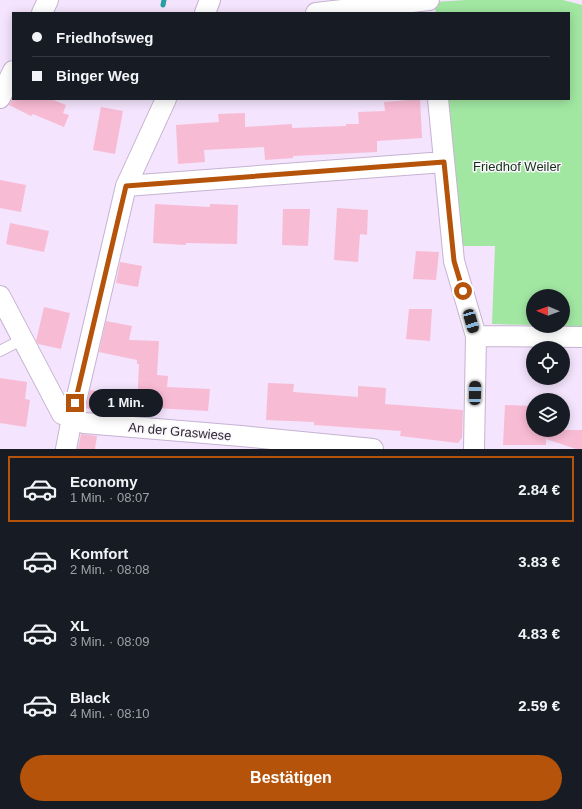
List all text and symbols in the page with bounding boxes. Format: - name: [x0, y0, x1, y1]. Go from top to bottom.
- text: Friedhofsweg: [56, 29, 154, 46]
- text: Binger Weg: [56, 67, 139, 84]
- park label: Friedhof Weiler: [473, 159, 562, 174]
- route start: [454, 282, 472, 300]
- north arrow: [526, 289, 570, 333]
- map controls: [526, 289, 570, 437]
- car: [462, 308, 480, 334]
- button: locate: [526, 341, 570, 385]
- car: [469, 381, 481, 405]
- callout: 1 Min.: [89, 389, 163, 417]
- button: layers: [526, 393, 570, 437]
- route end: [66, 394, 84, 412]
- text: 1 Min.: [108, 395, 144, 410]
- street label: An der Graswiese: [128, 420, 232, 443]
- icon: car: [22, 471, 58, 507]
- text: Economy: [70, 473, 138, 490]
- text: 2.84 €: [518, 481, 560, 498]
- text: 1 Min. · 08:07: [70, 490, 150, 505]
- icon: car: [22, 543, 58, 579]
- text: Komfort: [70, 545, 128, 562]
- text: 3.83 €: [518, 553, 560, 570]
- text: 2 Min. · 08:08: [70, 562, 150, 577]
- icon: car: [22, 615, 58, 651]
- text: XL: [70, 617, 89, 634]
- text: 4.83 €: [518, 625, 560, 642]
- text: 3 Min. · 08:09: [70, 634, 150, 649]
- icon: car: [22, 687, 58, 723]
- text: Black: [70, 689, 110, 706]
- text: 2.59 €: [518, 697, 560, 714]
- text: 4 Min. · 08:10: [70, 706, 150, 721]
- button: Bestätigen: [20, 755, 562, 801]

